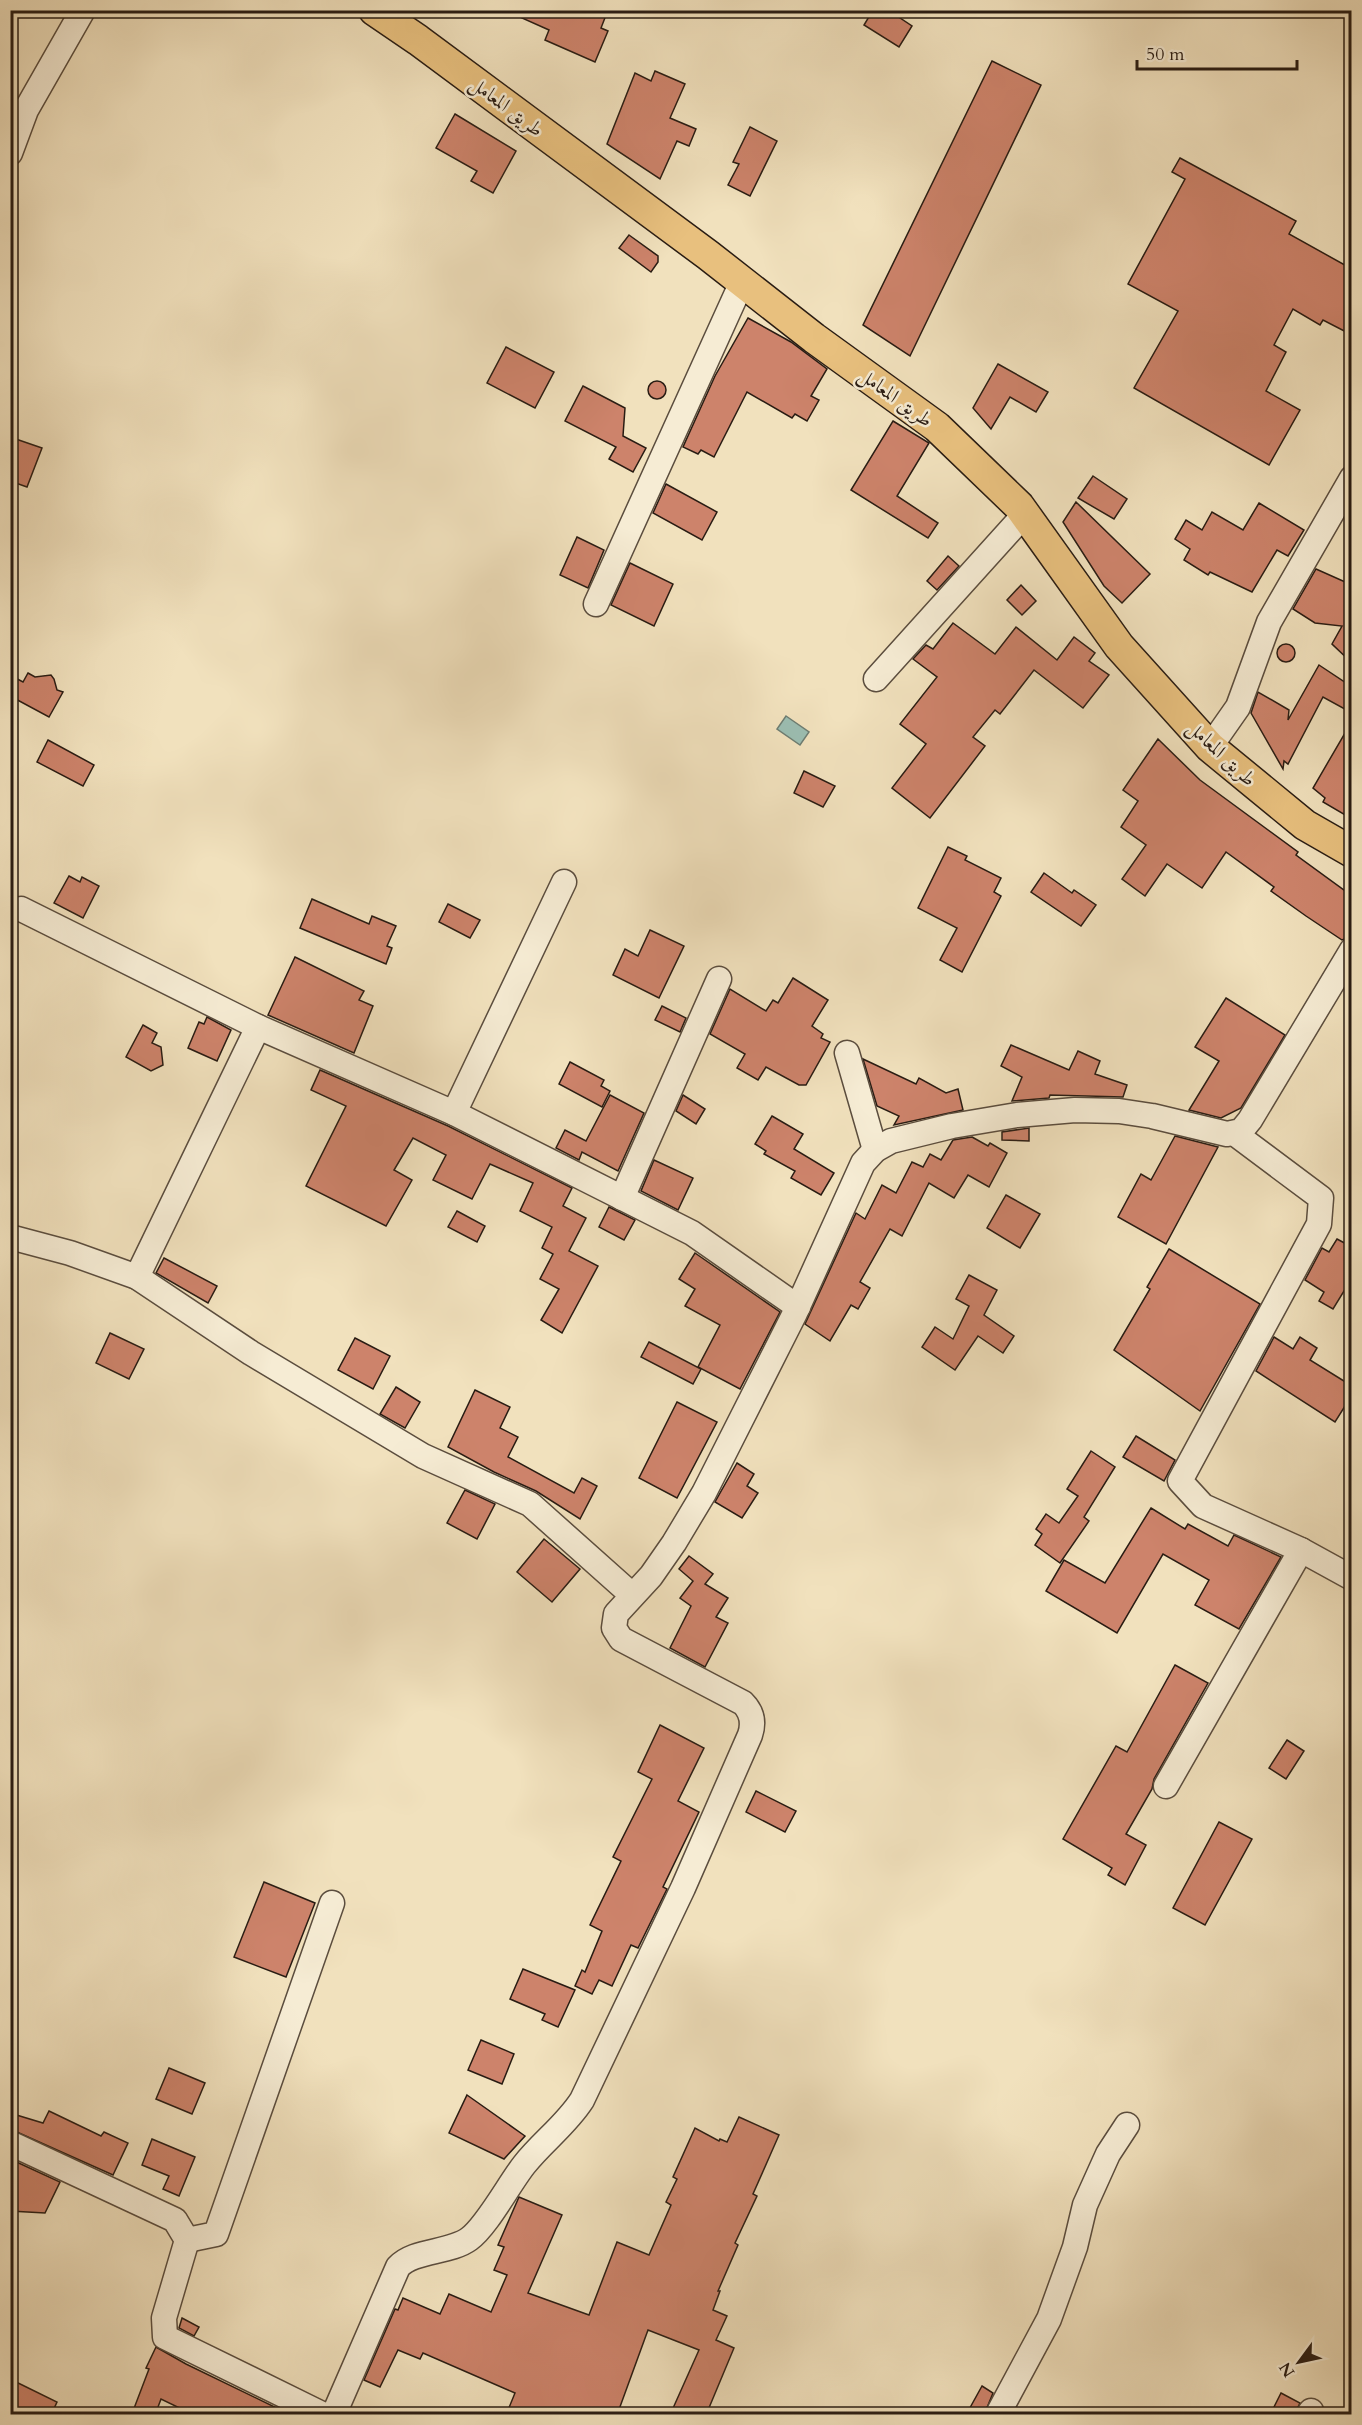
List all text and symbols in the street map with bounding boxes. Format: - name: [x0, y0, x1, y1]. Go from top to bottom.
- scale bar: [1137, 33, 1298, 71]
- text: 50 m: [1146, 42, 1185, 67]
- street label: طريق المعامل: [464, 70, 549, 144]
- street label: طريق المعامل: [852, 361, 938, 434]
- street label: طريق المعامل: [1180, 714, 1262, 793]
- north arrow: [1269, 2332, 1329, 2392]
- text: N: [1274, 2358, 1300, 2381]

